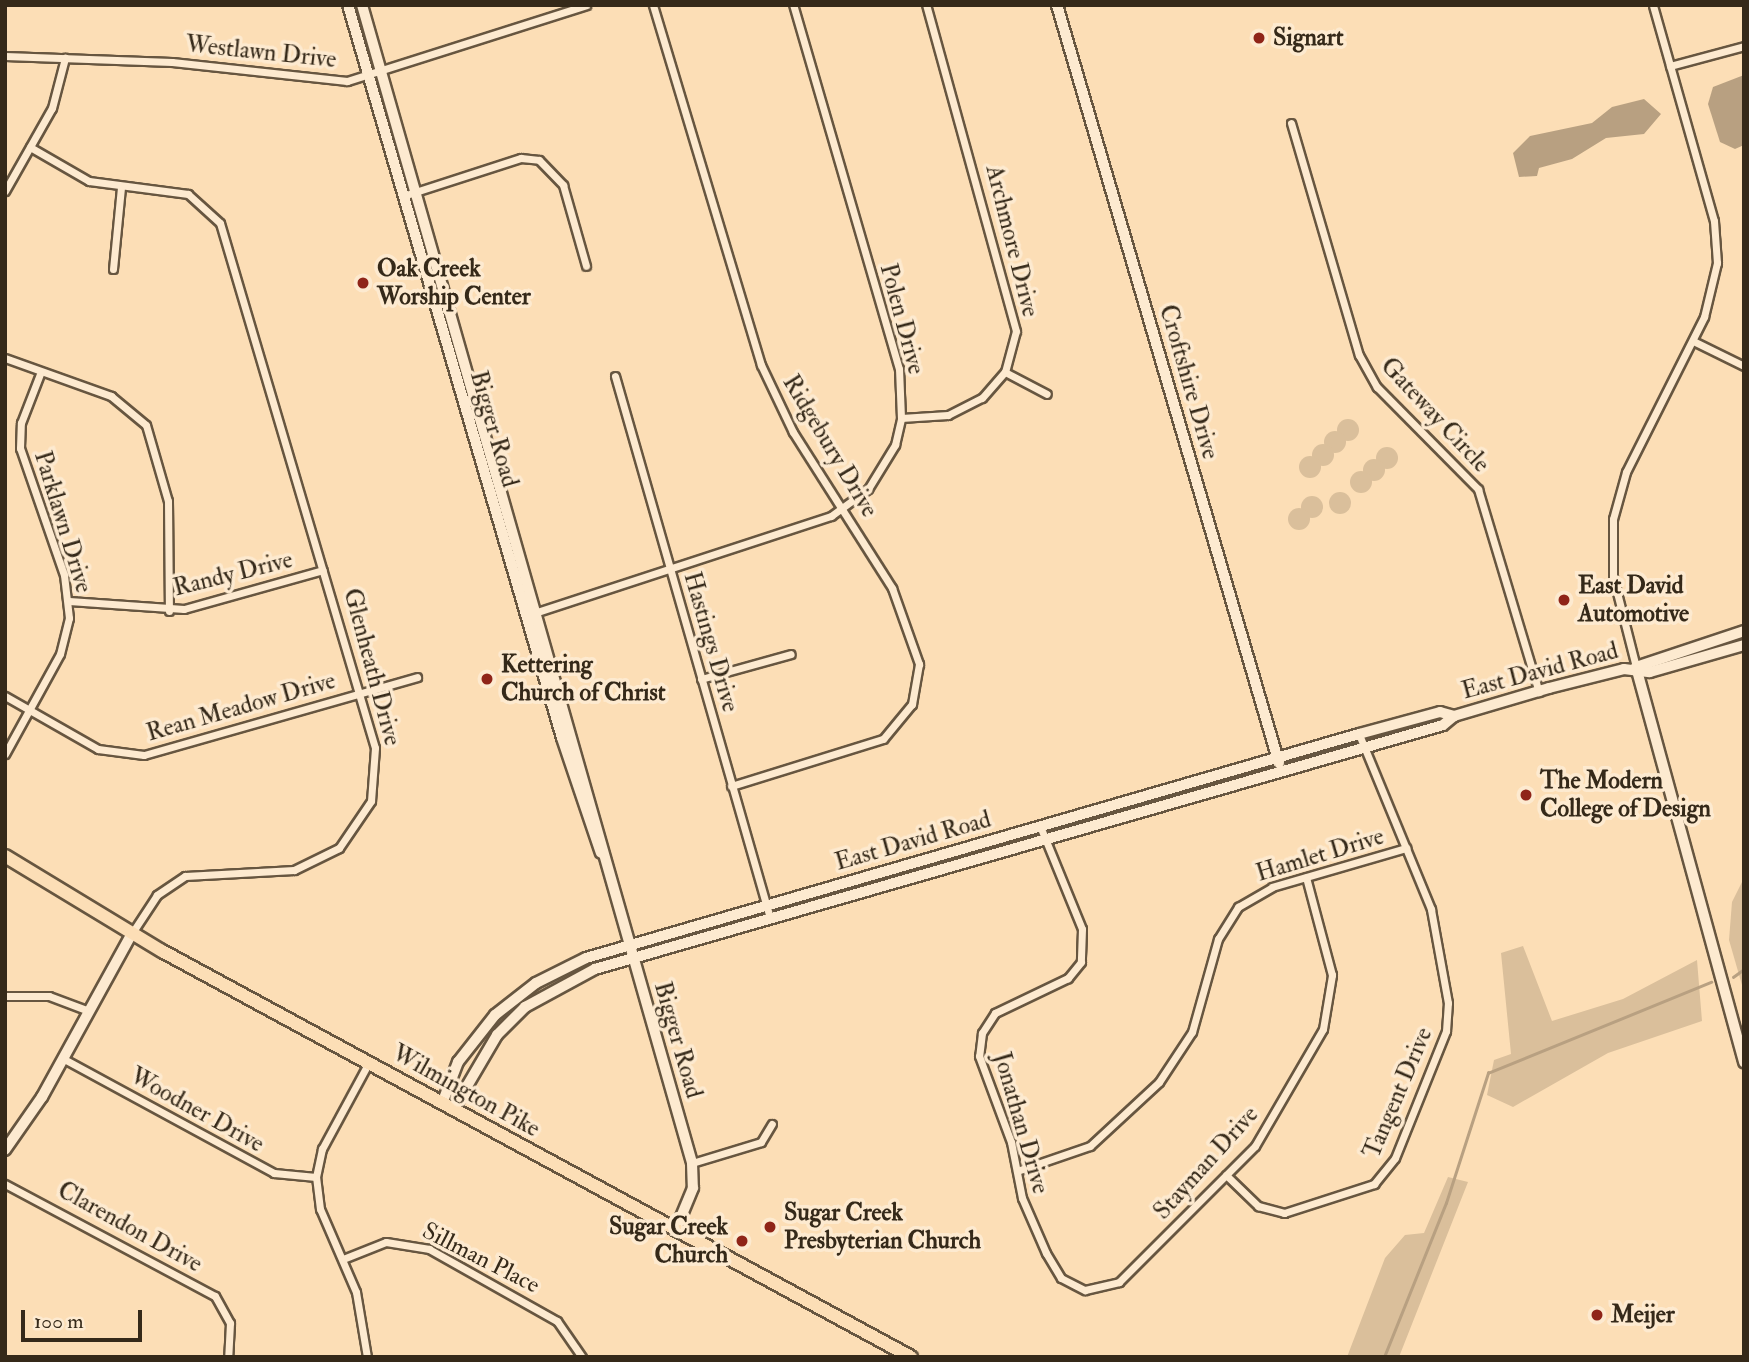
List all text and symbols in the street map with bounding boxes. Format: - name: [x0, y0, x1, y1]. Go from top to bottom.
- place label: Signart: [1273, 24, 1343, 52]
- street label: Westlawn Drive: [184, 30, 338, 74]
- marker: Signart: [1251, 30, 1267, 46]
- street label: Archmore Drive: [979, 162, 1045, 320]
- place label: Oak Creek Worship Center: [377, 255, 531, 311]
- street label: Polen Drive: [873, 261, 931, 377]
- marker: Oak Creek Worship Center: [355, 275, 371, 291]
- street label: Croftshire Drive: [1153, 301, 1225, 463]
- street label: Gateway Circle: [1375, 352, 1495, 478]
- street label: Bigger Road: [464, 367, 524, 491]
- street label: Ridgebury Drive: [776, 370, 884, 522]
- street label: Parklawn Drive: [28, 448, 98, 596]
- street label: Randy Drive: [170, 545, 296, 603]
- street label: Hastings Drive: [677, 569, 745, 715]
- place label: East David Automotive: [1578, 572, 1689, 628]
- street label: Glenheath Drive: [337, 585, 407, 749]
- marker: East David Automotive: [1556, 592, 1572, 608]
- street label: East David Road: [1459, 636, 1621, 706]
- place label: Kettering Church of Christ: [501, 651, 665, 707]
- street label: Rean Meadow Drive: [143, 666, 339, 748]
- marker: Kettering Church of Christ: [479, 671, 495, 687]
- place label: The Modern College of Design: [1540, 767, 1711, 823]
- marker: The Modern College of Design: [1518, 787, 1534, 803]
- street label: East David Road: [832, 805, 994, 877]
- street label: Hamlet Drive: [1253, 822, 1387, 888]
- street label: Bigger Road: [648, 978, 708, 1102]
- street label: Tangent Drive: [1358, 1023, 1438, 1163]
- street label: Wilmington Pike: [387, 1039, 545, 1143]
- street label: Jonathan Drive: [987, 1049, 1055, 1197]
- street label: Woodner Drive: [125, 1061, 269, 1159]
- street label: Stayman Drive: [1148, 1101, 1264, 1225]
- street label: Clarendon Drive: [53, 1175, 207, 1279]
- place label: Sugar Creek Presbyterian Church: [784, 1199, 981, 1255]
- place label: Sugar Creek Church: [609, 1213, 728, 1269]
- street label: Sillman Place: [418, 1216, 544, 1300]
- marker: Sugar Creek Presbyterian Church: [762, 1219, 778, 1235]
- marker: Sugar Creek Church: [734, 1233, 750, 1249]
- scale bar: [24, 1296, 145, 1340]
- place label: Meijer: [1611, 1301, 1675, 1329]
- marker: Meijer: [1589, 1307, 1605, 1323]
- text: 100 m: [34, 1308, 84, 1335]

